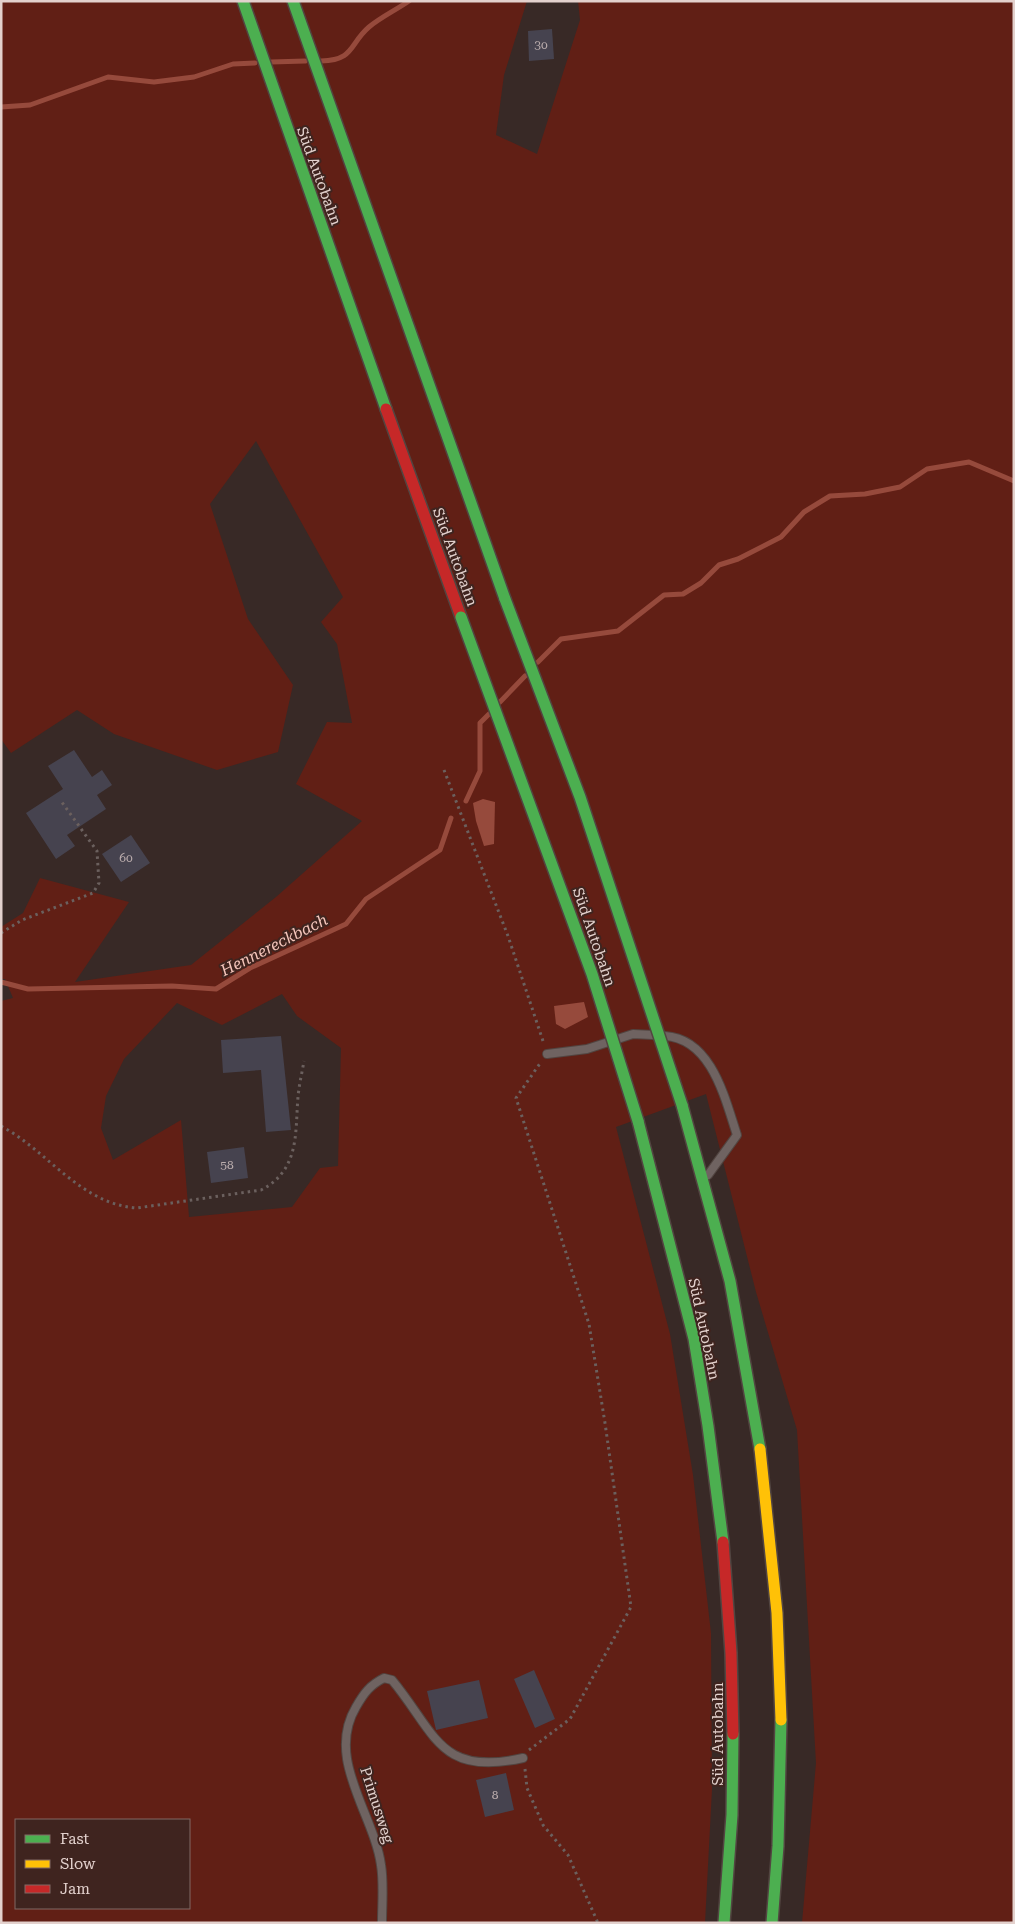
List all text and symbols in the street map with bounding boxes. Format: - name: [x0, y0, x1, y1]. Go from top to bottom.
- house number: 30: [534, 38, 548, 52]
- street label: Süd Autobahn: [293, 124, 345, 228]
- street label: Süd Autobahn: [429, 505, 481, 609]
- house number: 60: [119, 851, 133, 865]
- street label: Süd Autobahn: [569, 885, 619, 989]
- water label: Hennereckbach: [216, 910, 331, 981]
- house number: 58: [220, 1158, 234, 1172]
- street label: Süd Autobahn: [684, 1277, 724, 1382]
- street label: Süd Autobahn: [709, 1682, 727, 1786]
- street label: Primusweg: [356, 1764, 398, 1846]
- house number: 8: [492, 1788, 499, 1802]
- legend: [15, 1819, 190, 1909]
- text: Fast: [60, 1830, 90, 1848]
- text: Slow: [60, 1855, 96, 1873]
- text: Jam: [60, 1880, 90, 1898]

